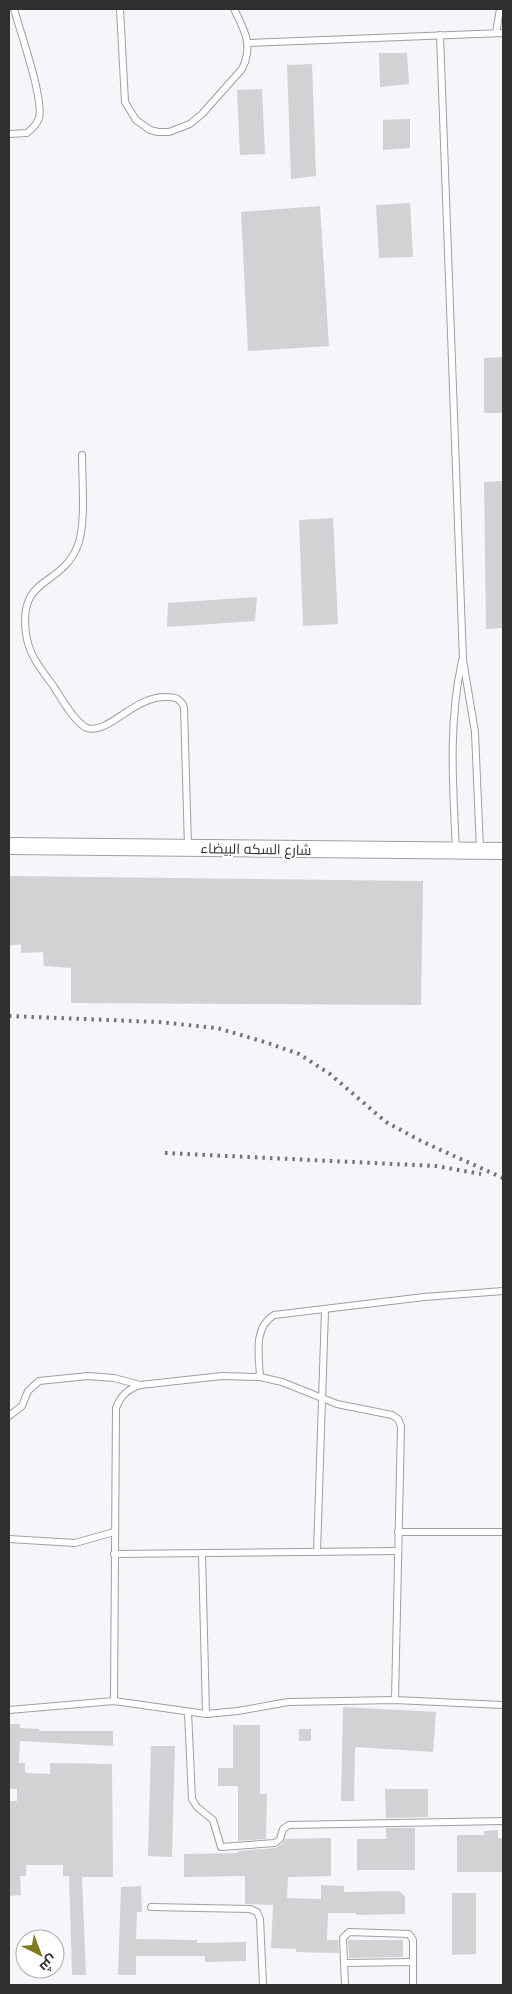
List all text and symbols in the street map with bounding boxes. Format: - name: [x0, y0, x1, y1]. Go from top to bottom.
- street label: شارع السكه البيضاء: [200, 838, 312, 860]
- north arrow: [15, 1929, 65, 1979]
- text: ش: [35, 1950, 62, 1977]

